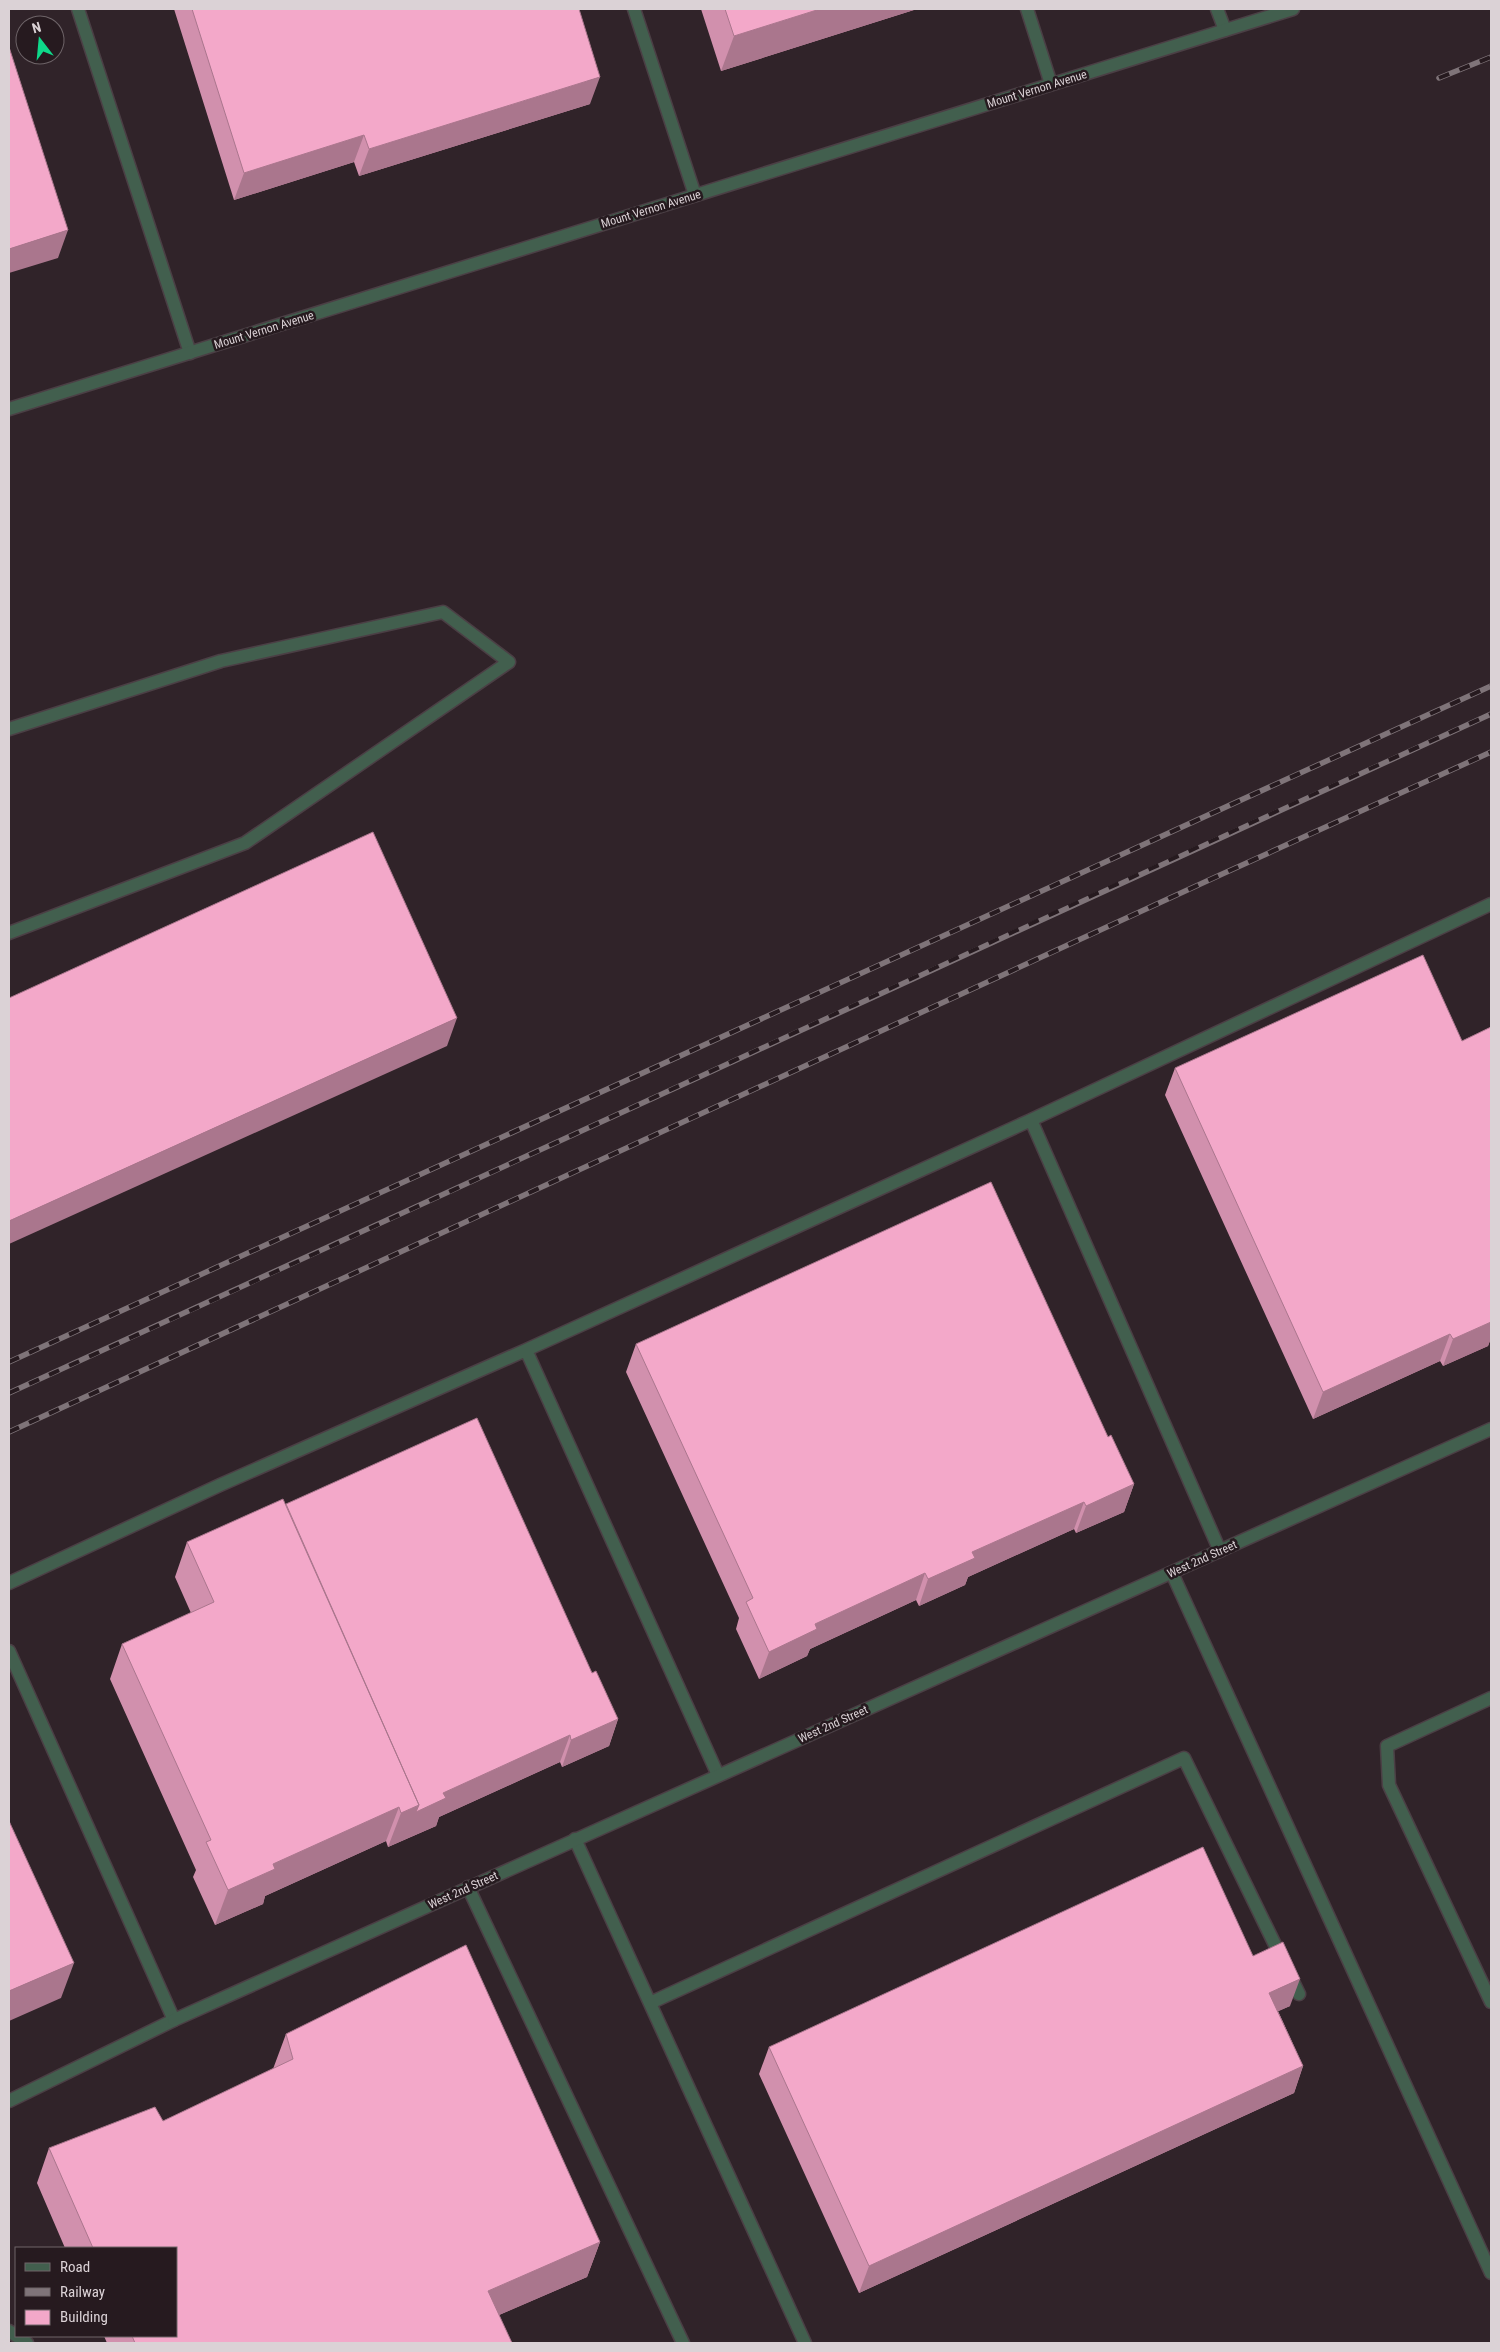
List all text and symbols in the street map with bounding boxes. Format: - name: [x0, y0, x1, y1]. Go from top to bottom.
- north arrow: [15, 15, 65, 65]
- text: N: [30, 19, 43, 36]
- street label: Mount Vernon Avenue: [985, 67, 1089, 111]
- street label: Mount Vernon Avenue: [599, 187, 703, 231]
- street label: Mount Vernon Avenue: [212, 308, 316, 352]
- street label: West 2nd Street: [1165, 1537, 1239, 1581]
- street label: West 2nd Street: [796, 1702, 870, 1746]
- street label: West 2nd Street: [426, 1868, 500, 1912]
- legend: [15, 2247, 178, 2337]
- text: Road: [60, 2258, 90, 2276]
- text: Railway: [60, 2283, 105, 2301]
- text: Building: [60, 2308, 108, 2326]

